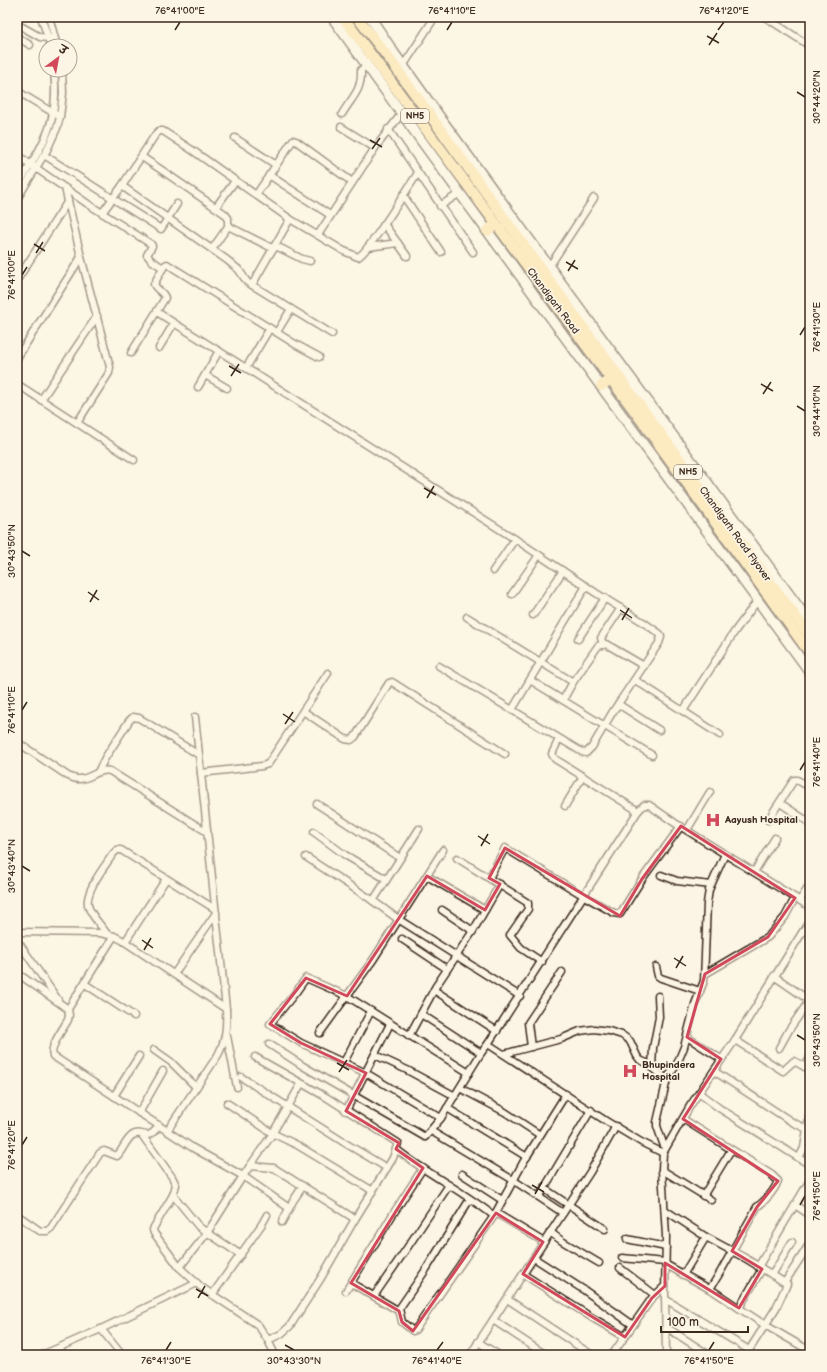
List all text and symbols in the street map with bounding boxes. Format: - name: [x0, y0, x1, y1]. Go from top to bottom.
- text: 76°41'00"E: [155, 5, 205, 17]
- text: 76°41'10"E: [428, 5, 476, 17]
- text: 76°41'20"E: [699, 5, 749, 17]
- north arrow: [38, 38, 78, 78]
- text: उ: [56, 42, 71, 58]
- text: 30°44'20"N: [811, 70, 823, 124]
- road number: NH5: [401, 109, 429, 123]
- text: 76°41'00"E: [6, 250, 18, 300]
- street label: Chandigarh Road: [524, 266, 582, 337]
- text: 76°41'30"E: [811, 302, 823, 352]
- text: 30°44'10"N: [811, 385, 823, 437]
- road number: NH5: [674, 465, 702, 479]
- street label: Chandigarh Road Flyover: [696, 484, 774, 584]
- text: 30°43'50"N: [6, 524, 18, 578]
- text: 76°41'10"E: [6, 686, 18, 734]
- text: 76°41'40"E: [811, 737, 823, 787]
- hospital icon: Aayush Hospital: [704, 811, 722, 829]
- place label: Aayush Hospital: [724, 814, 798, 826]
- text: 30°43'40"N: [6, 839, 18, 893]
- text: 30°43'50"N: [811, 1013, 823, 1067]
- place label: Bhupindera Hospital: [642, 1059, 695, 1083]
- hospital icon: Bhupindera Hospital: [621, 1062, 639, 1080]
- text: 76°41'20"E: [6, 1120, 18, 1170]
- text: 76°41'50"E: [811, 1171, 823, 1221]
- scale bar: [661, 1308, 748, 1334]
- text: 100 m: [667, 1315, 699, 1330]
- text: 76°41'30"E: [141, 1355, 191, 1367]
- text: 30°43'30"N: [267, 1355, 321, 1367]
- text: 76°41'40"E: [412, 1355, 462, 1367]
- text: 76°41'50"E: [684, 1355, 734, 1367]

